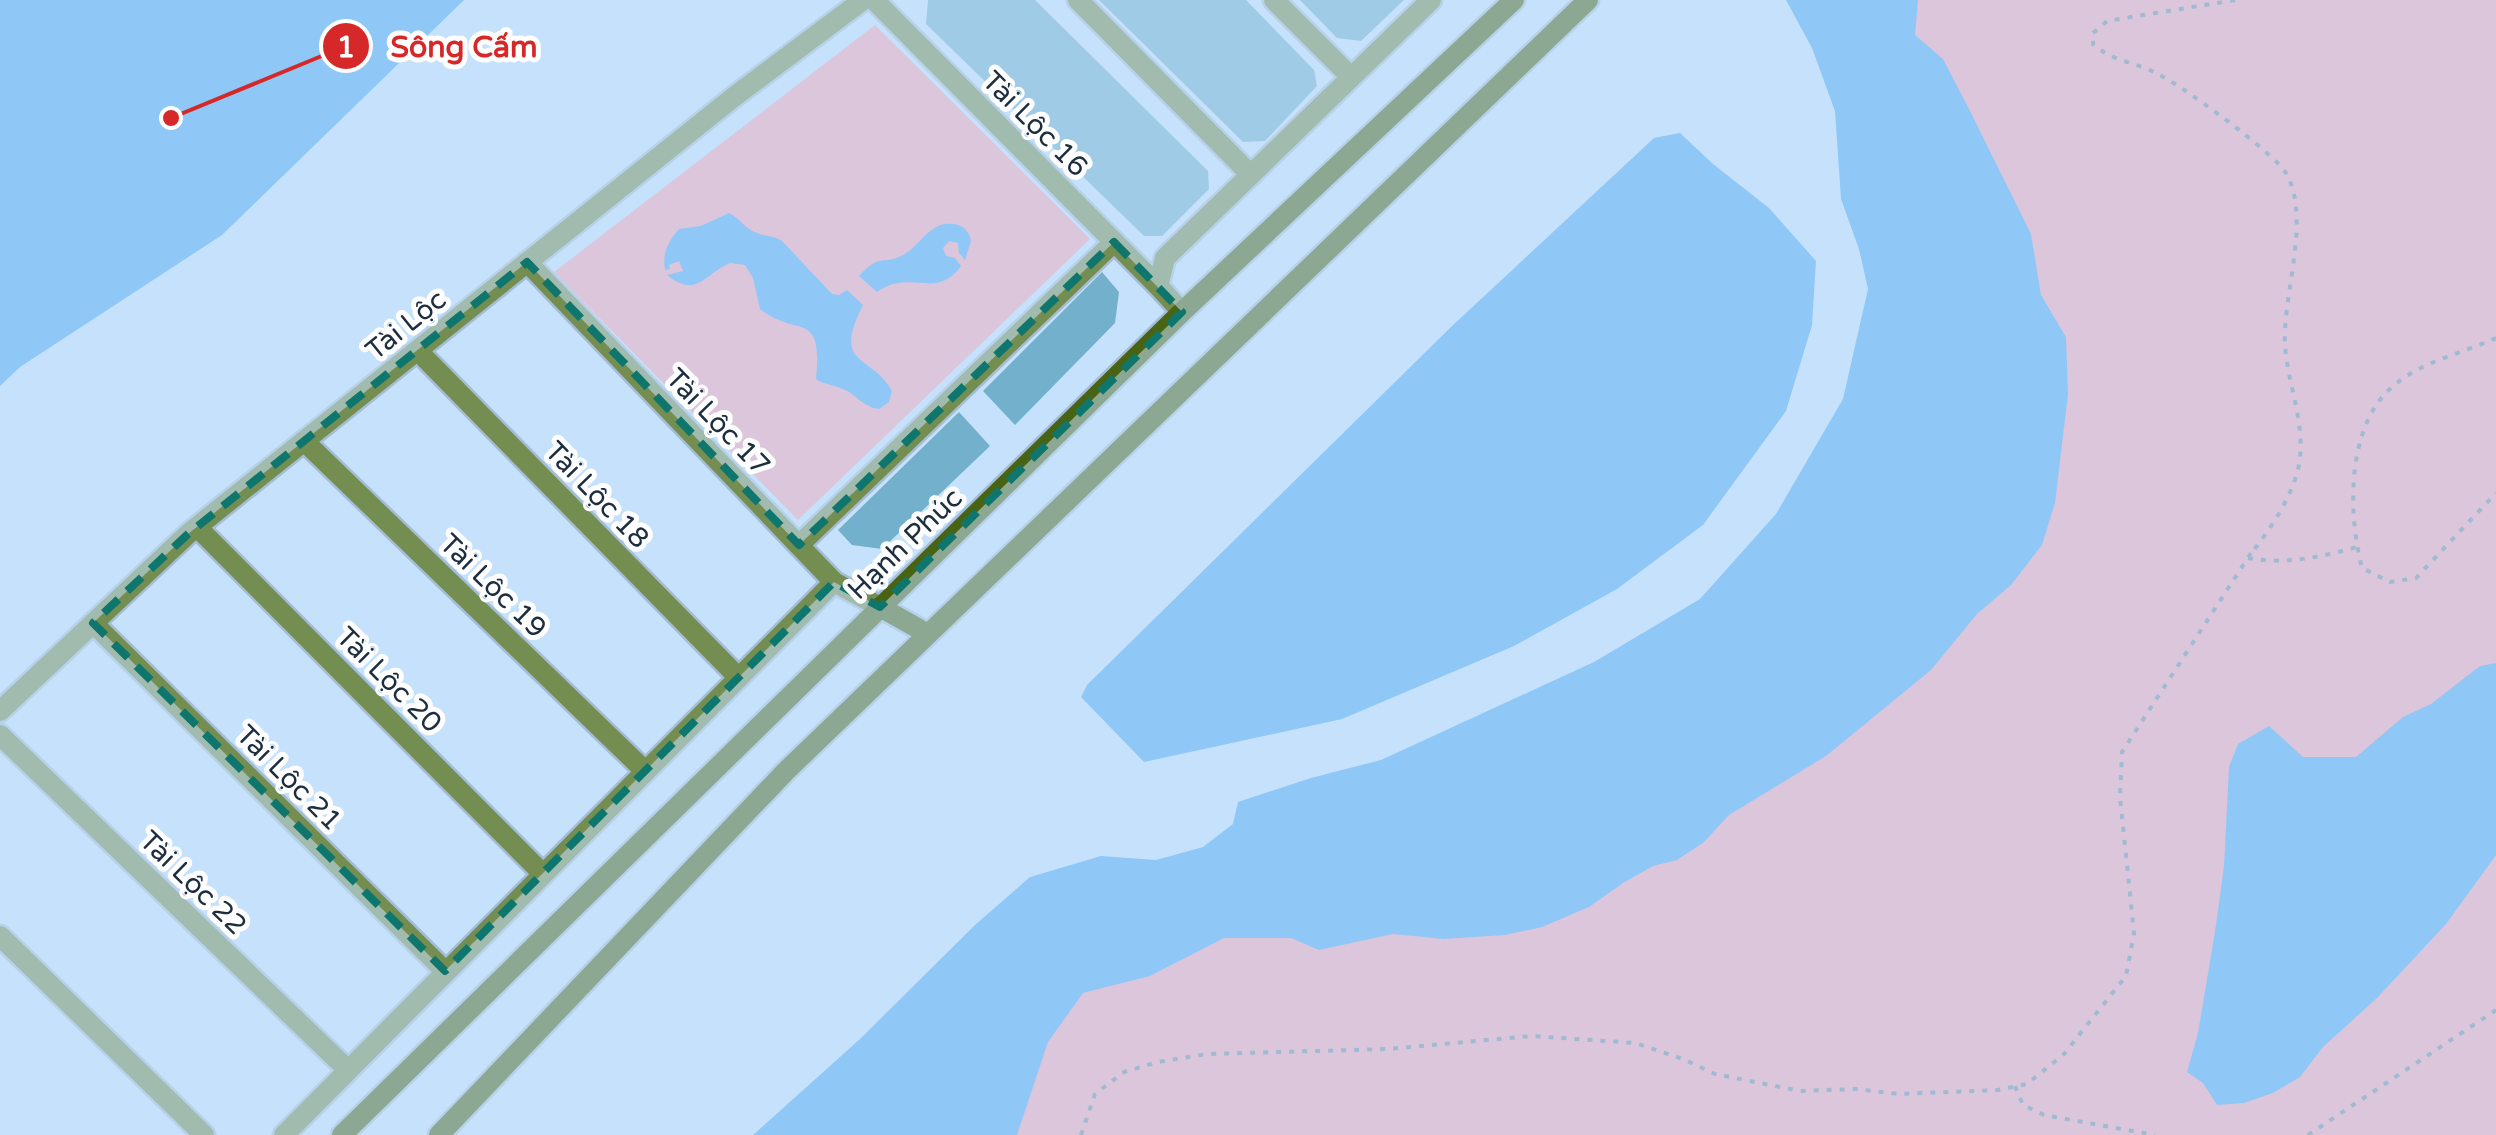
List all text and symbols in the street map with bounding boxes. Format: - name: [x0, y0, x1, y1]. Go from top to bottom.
- callout: Sông Cấm: [321, 16, 558, 76]
- text: 1: [337, 29, 355, 66]
- text: Sông Cấm: [391, 29, 537, 66]
- street label: Tài Lộc 16: [975, 64, 1095, 184]
- street label: Tài Lộc: [359, 283, 453, 367]
- street label: Tài Lộc 17: [659, 362, 777, 482]
- street label: Tài Lộc 18: [538, 435, 656, 555]
- street label: Hạnh Phúc: [841, 481, 969, 607]
- street label: Tài Lộc 19: [433, 527, 553, 645]
- street label: Tài Lộc 20: [329, 620, 449, 740]
- street label: Tài Lộc 21: [229, 718, 349, 838]
- street label: Tài Lộc 22: [133, 824, 253, 942]

